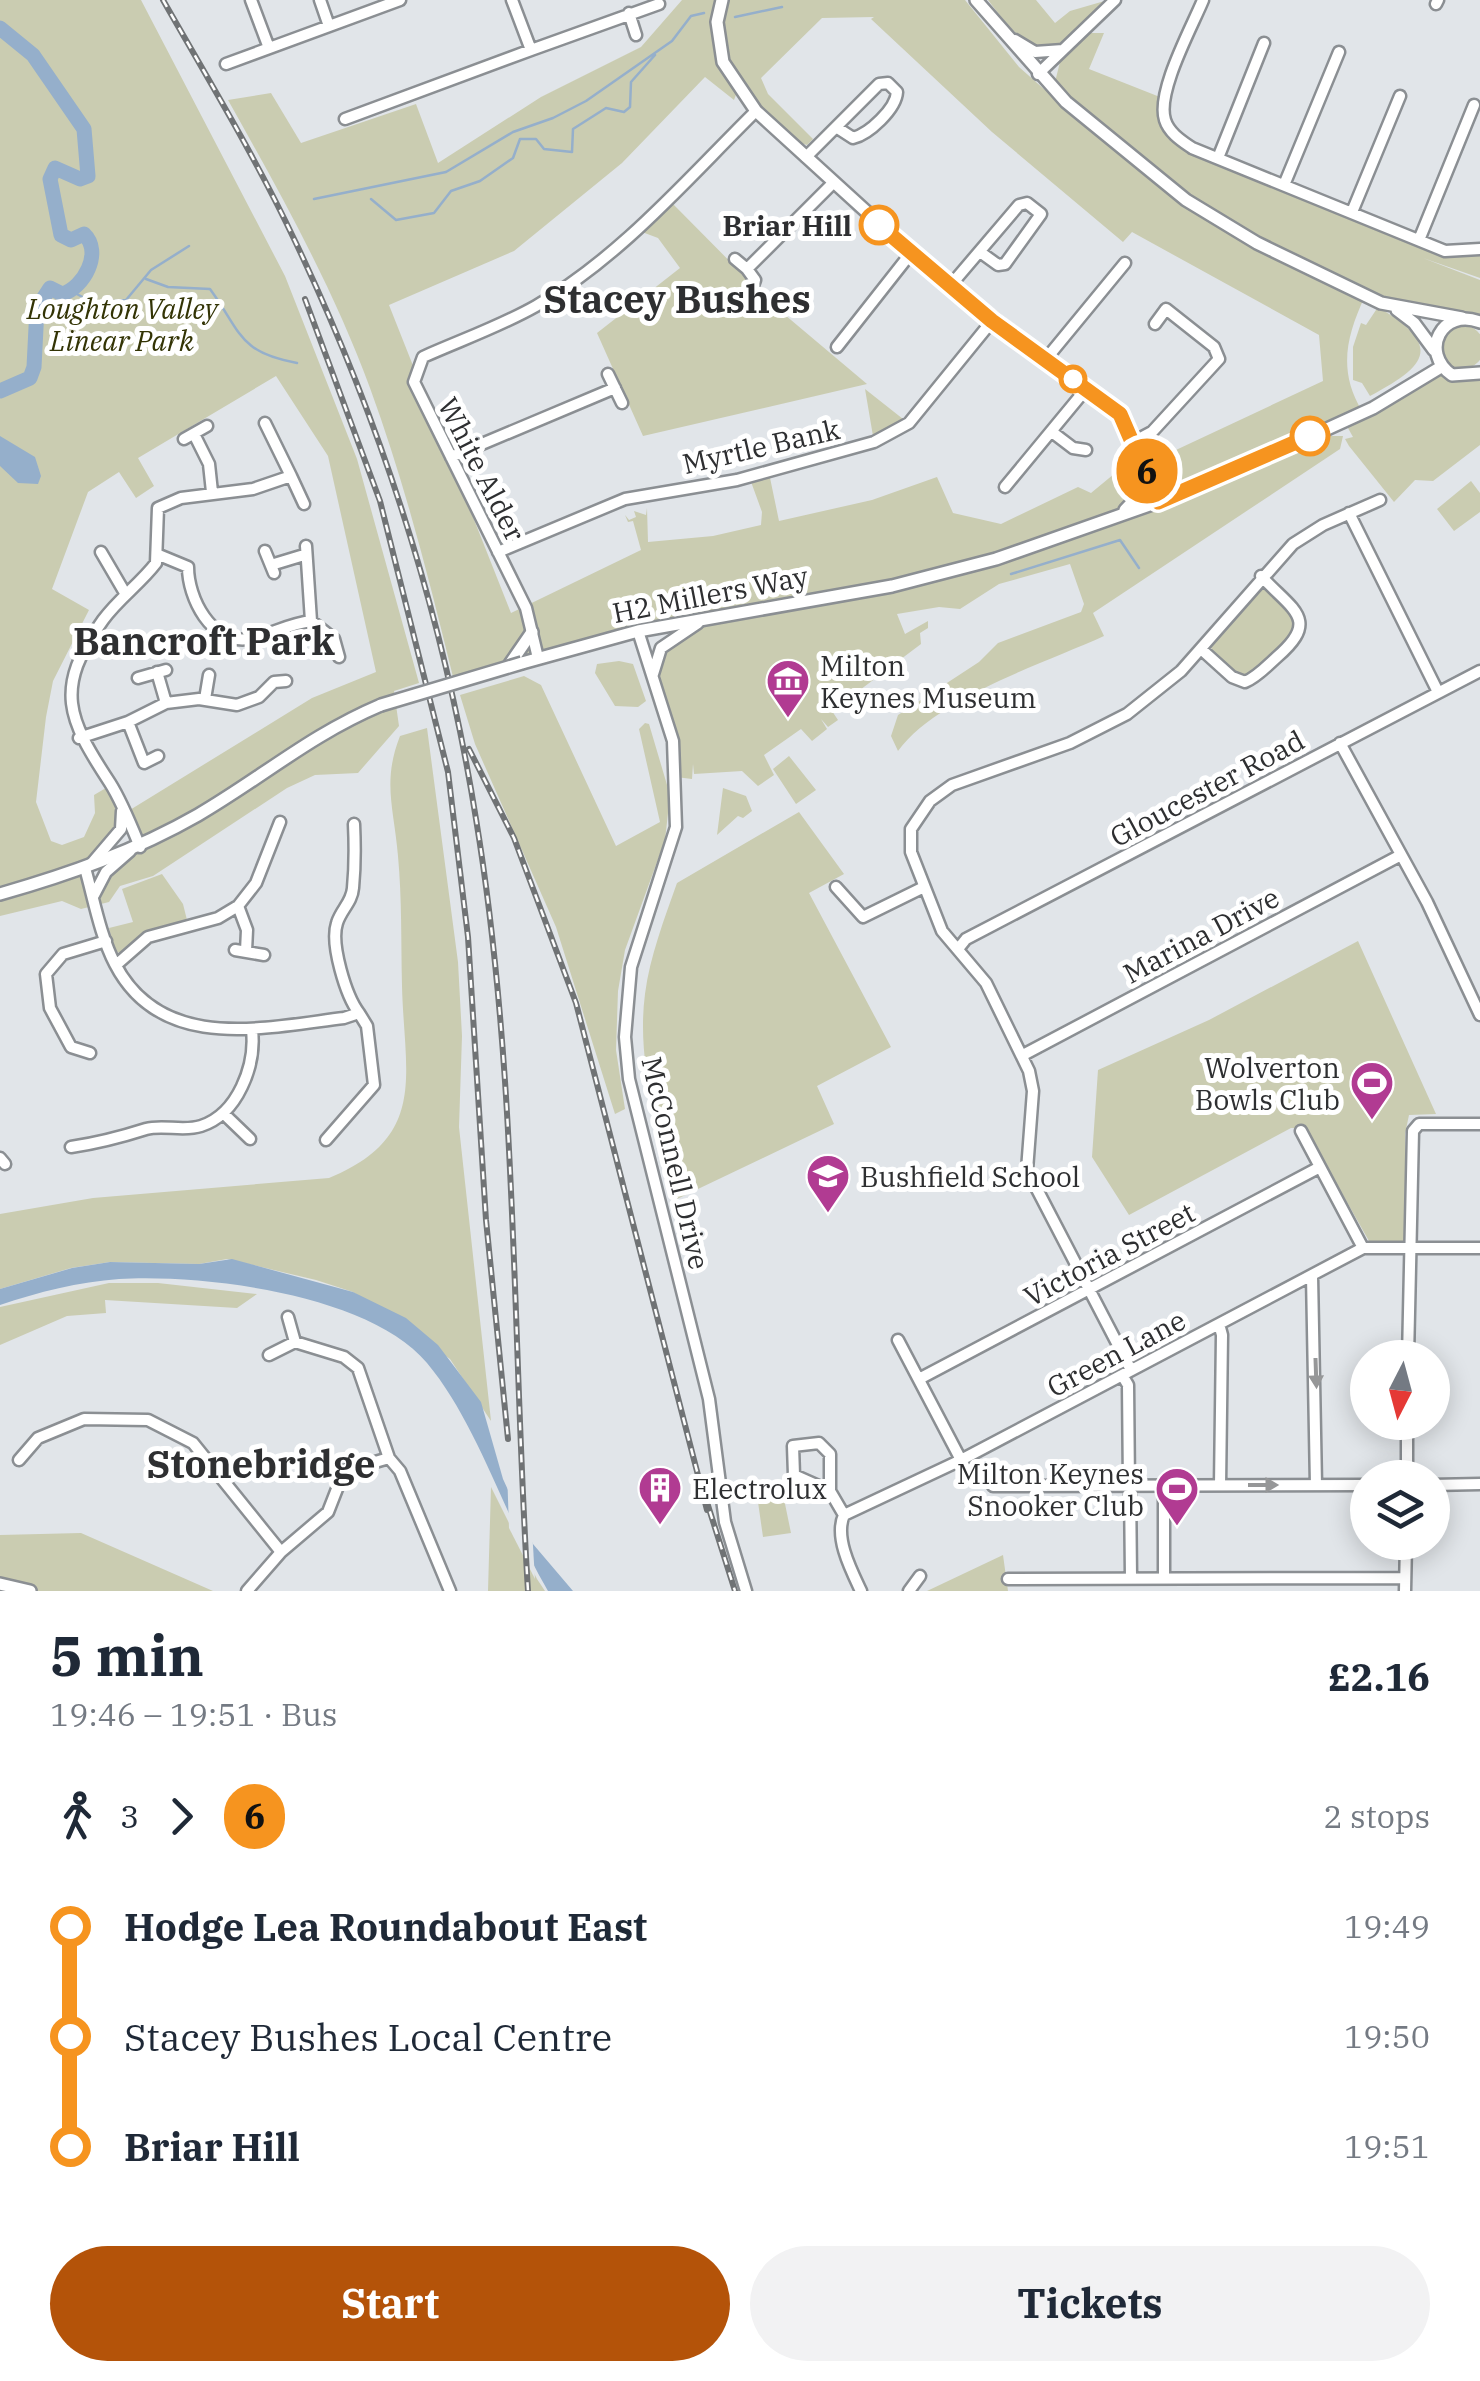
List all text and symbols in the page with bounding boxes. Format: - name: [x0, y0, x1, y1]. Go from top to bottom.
- marker: Briar Hill: [860, 206, 898, 244]
- place label: Briar Hill: [722, 207, 852, 244]
- district label: Stacey Bushes: [543, 274, 811, 323]
- park label: Loughton Valley Linear Park: [26, 290, 220, 359]
- unlabelled marker: [1060, 366, 1086, 392]
- street label: White Alder: [430, 391, 534, 548]
- street label: Myrtle Bank: [679, 410, 844, 482]
- unlabelled marker: [1291, 417, 1329, 455]
- line badge: 6: [1114, 438, 1180, 504]
- text: 6: [1136, 448, 1158, 494]
- street label: H2 Millers Way: [609, 557, 811, 631]
- district label: Bancroft Park: [73, 616, 335, 665]
- place label: Milton Keynes Museum: [820, 647, 1036, 716]
- museum icon: Milton Keynes Museum: [765, 658, 811, 719]
- street label: Gloucester Road: [1103, 721, 1311, 855]
- street label: Marina Drive: [1117, 878, 1285, 992]
- place label: Wolverton Bowls Club: [1195, 1049, 1340, 1118]
- street label: McConnell Drive: [634, 1053, 718, 1273]
- sports icon: Wolverton Bowls Club: [1349, 1060, 1395, 1121]
- school or university icon: Bushfield School: [805, 1153, 851, 1214]
- place label: Bushfield School: [860, 1158, 1080, 1195]
- street label: Victoria Street: [1017, 1193, 1201, 1315]
- street label: Green Lane: [1040, 1301, 1192, 1405]
- north arrow: [1350, 1340, 1450, 1440]
- map controls: [1350, 1340, 1450, 1560]
- one-way arrow: [1308, 1358, 1324, 1389]
- district label: Stonebridge: [147, 1439, 375, 1488]
- place label: Milton Keynes Snooker Club: [957, 1455, 1144, 1524]
- button: layers: [1350, 1460, 1450, 1560]
- building icon: Electrolux: [637, 1465, 683, 1526]
- sports icon: Milton Keynes Snooker Club: [1154, 1466, 1200, 1527]
- place label: Electrolux: [692, 1470, 827, 1507]
- one-way arrow: [1247, 1477, 1279, 1493]
- text: 5 min: [50, 1620, 204, 1691]
- text: £2.16: [1328, 1652, 1430, 1701]
- text: 19:46 – 19:51 · Bus: [50, 1693, 337, 1735]
- icon: walk: [50, 1789, 105, 1844]
- icon: forward: [154, 1789, 209, 1844]
- text: 6: [244, 1793, 265, 1839]
- text: 3: [120, 1795, 139, 1837]
- text: 2 stops: [1323, 1795, 1430, 1837]
- text: Hodge Lea Roundabout East: [124, 1902, 647, 1951]
- text: 19:49: [1344, 1905, 1430, 1947]
- text: Stacey Bushes Local Centre: [124, 2012, 612, 2061]
- text: 19:50: [1344, 2015, 1430, 2057]
- text: Briar Hill: [124, 2122, 300, 2171]
- text: 19:51: [1344, 2125, 1430, 2167]
- button: Start: [50, 2246, 730, 2361]
- button: Tickets: [750, 2246, 1430, 2361]

